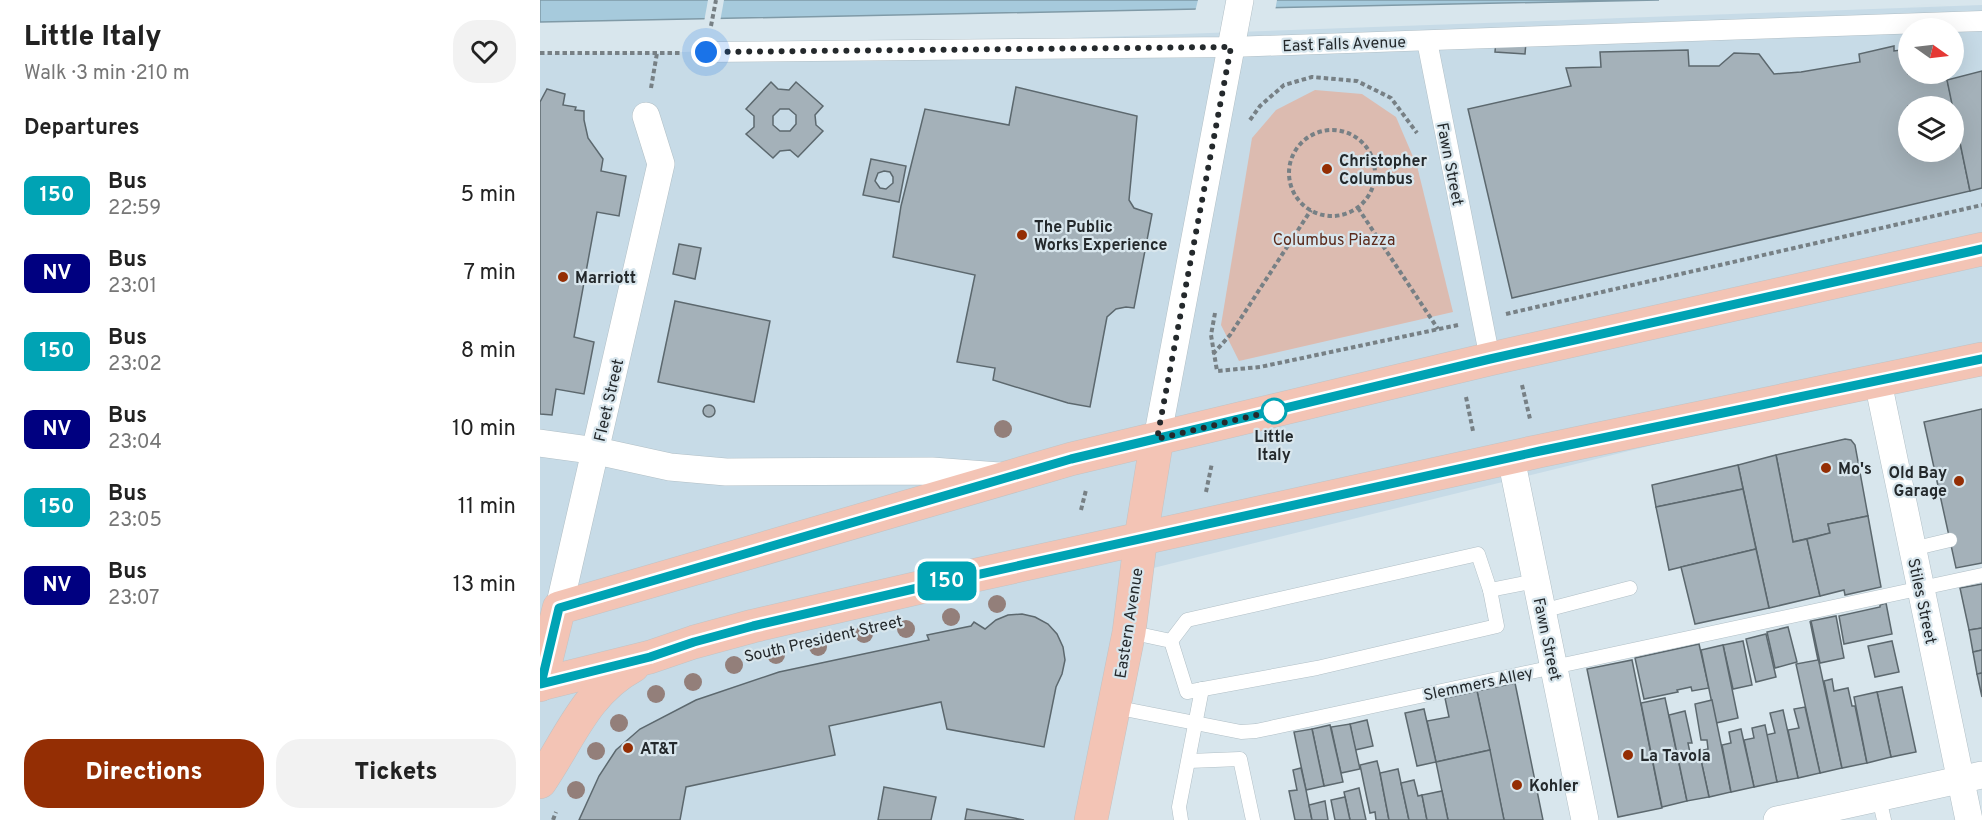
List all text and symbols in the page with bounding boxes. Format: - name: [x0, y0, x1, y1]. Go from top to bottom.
- north arrow: [1898, 18, 1964, 84]
- map controls: [1898, 18, 1964, 162]
- text: Little Italy: [24, 20, 162, 56]
- button: heart: [453, 20, 516, 83]
- street label: East Falls Avenue: [1282, 33, 1406, 57]
- your location: [691, 37, 721, 67]
- text: Walk · 3 min · 210 m: [24, 61, 190, 87]
- button: layers: [1898, 96, 1964, 162]
- text: Departures: [24, 115, 140, 142]
- street label: Fawn Street: [1431, 121, 1467, 208]
- place label: Christopher Columbus: [1339, 152, 1427, 190]
- marker: Christopher Columbus: [1320, 162, 1334, 176]
- text: Bus: [108, 169, 147, 196]
- text: 150: [40, 182, 75, 209]
- text: 5 min: [461, 182, 516, 209]
- text: 22:59: [108, 196, 161, 222]
- place label: The Public Works Experience: [1034, 218, 1168, 256]
- marker: The Public Works Experience: [1015, 228, 1029, 242]
- park label: Columbus Piazza: [1273, 231, 1395, 251]
- text: Bus: [108, 247, 147, 274]
- text: NV: [42, 260, 72, 287]
- text: 7 min: [464, 260, 516, 287]
- place label: Marriott: [575, 269, 636, 289]
- marker: Marriott: [556, 270, 570, 284]
- text: 23:01: [108, 274, 157, 300]
- text: Bus: [108, 325, 147, 352]
- text: 150: [40, 338, 75, 365]
- text: 8 min: [461, 338, 516, 365]
- text: 23:02: [108, 352, 162, 378]
- street label: Fleet Street: [591, 357, 629, 444]
- marker: Little Italy: [1261, 398, 1287, 424]
- text: Bus: [108, 403, 147, 430]
- text: NV: [42, 416, 72, 443]
- text: 10 min: [452, 416, 516, 443]
- place label: Little Italy: [1254, 428, 1294, 466]
- text: 23:04: [108, 430, 162, 456]
- place label: Mo's: [1838, 460, 1872, 480]
- marker: Mo's: [1819, 461, 1833, 475]
- place label: Old Bay Garage: [1889, 464, 1947, 502]
- marker: Old Bay Garage: [1952, 474, 1966, 488]
- text: Bus: [108, 481, 147, 508]
- text: 150: [40, 494, 75, 521]
- text: 11 min: [458, 494, 516, 521]
- text: 23:05: [108, 508, 162, 534]
- street label: Stiles Street: [1902, 557, 1940, 646]
- text: Bus: [108, 559, 147, 586]
- line badge: 150: [912, 562, 982, 600]
- street label: Eastern Avenue: [1111, 567, 1149, 680]
- text: 150: [930, 568, 965, 595]
- text: NV: [42, 572, 72, 599]
- text: 13 min: [453, 572, 516, 599]
- text: 23:07: [108, 586, 159, 612]
- street label: Fawn Street: [1528, 596, 1565, 683]
- street label: South President Street: [742, 612, 905, 668]
- street label: Slemmers Alley: [1422, 664, 1535, 706]
- button: Directions: [24, 739, 264, 808]
- button: Tickets: [276, 739, 516, 808]
- place label: AT&T: [640, 740, 678, 760]
- marker: AT&T: [621, 741, 635, 755]
- place label: La Tavola: [1640, 747, 1711, 767]
- marker: La Tavola: [1621, 748, 1635, 762]
- place label: Kohler: [1529, 777, 1579, 797]
- marker: Kohler: [1510, 778, 1524, 792]

